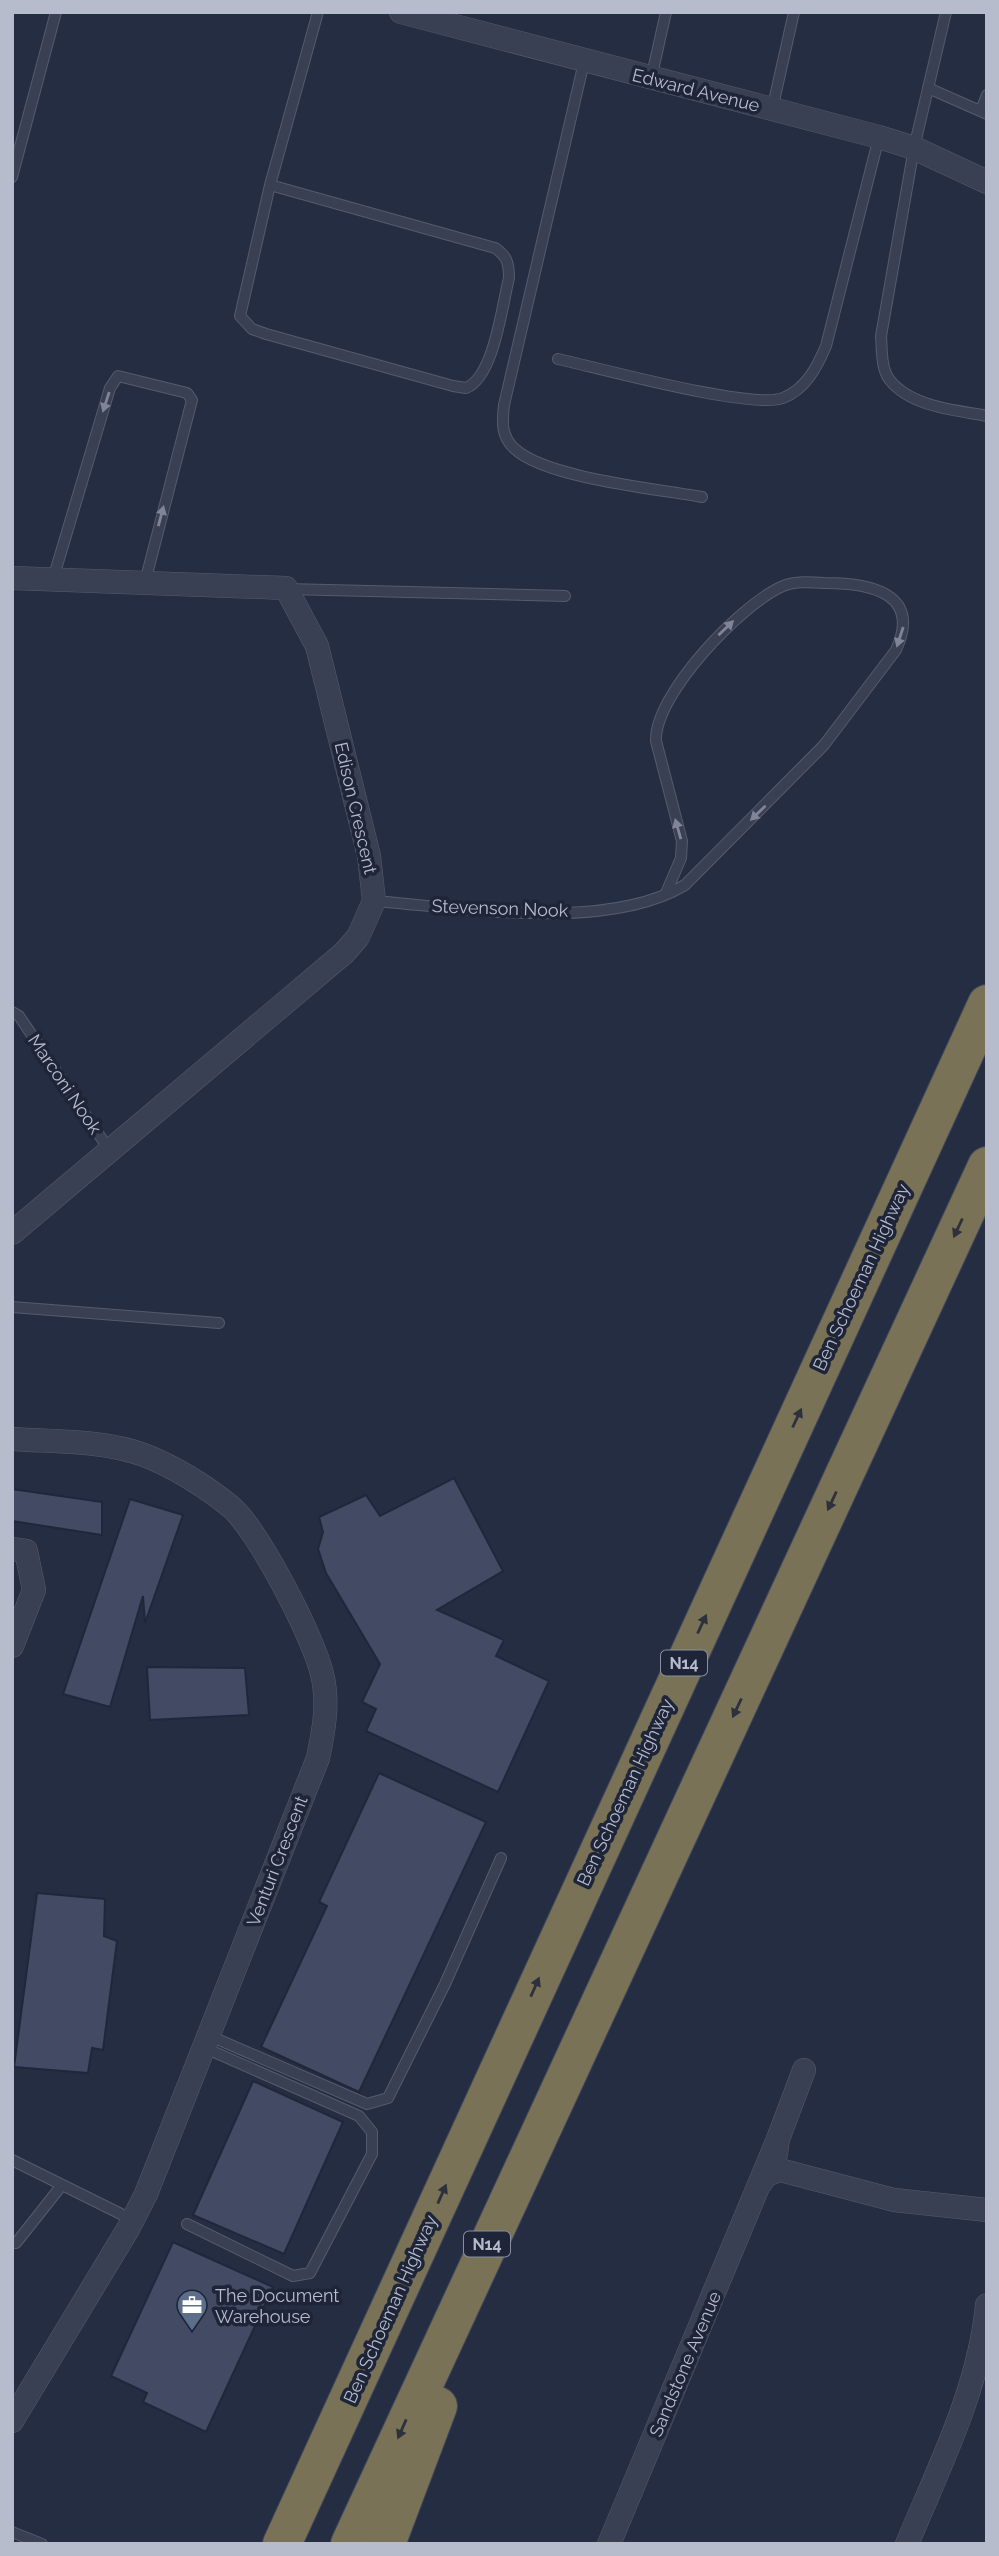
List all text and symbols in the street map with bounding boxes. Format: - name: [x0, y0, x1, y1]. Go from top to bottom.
- street label: Edward Avenue: [630, 64, 762, 116]
- one-way arrow: [100, 391, 110, 412]
- one-way arrow: [156, 505, 167, 527]
- one-way arrow: [717, 621, 734, 637]
- one-way arrow: [894, 627, 905, 648]
- street label: Edison Crescent: [331, 740, 381, 876]
- one-way arrow: [749, 804, 766, 821]
- one-way arrow: [673, 818, 683, 839]
- street label: Stevenson Nook: [431, 895, 569, 921]
- street label: Marconi Nook: [24, 1030, 106, 1138]
- street label: Ben Schoeman Highway: [808, 1180, 914, 1374]
- one-way arrow: [952, 1218, 964, 1238]
- one-way arrow: [791, 1408, 803, 1428]
- one-way arrow: [826, 1491, 837, 1512]
- one-way arrow: [697, 1614, 708, 1635]
- road number: N14: [661, 1651, 707, 1676]
- street label: Ben Schoeman Highway: [572, 1695, 678, 1889]
- one-way arrow: [731, 1698, 743, 1718]
- street label: Venturi Crescent: [242, 1793, 312, 1929]
- one-way arrow: [530, 1977, 541, 1997]
- one-way arrow: [437, 2184, 448, 2205]
- street label: Ben Schoeman Highway: [339, 2211, 441, 2406]
- road number: N14: [464, 2232, 510, 2256]
- place label: The Document Warehouse: [215, 2285, 339, 2327]
- office icon: The Document Warehouse: [175, 2288, 209, 2332]
- street label: Sandstone Avenue: [645, 2288, 725, 2440]
- one-way arrow: [396, 2418, 407, 2439]

